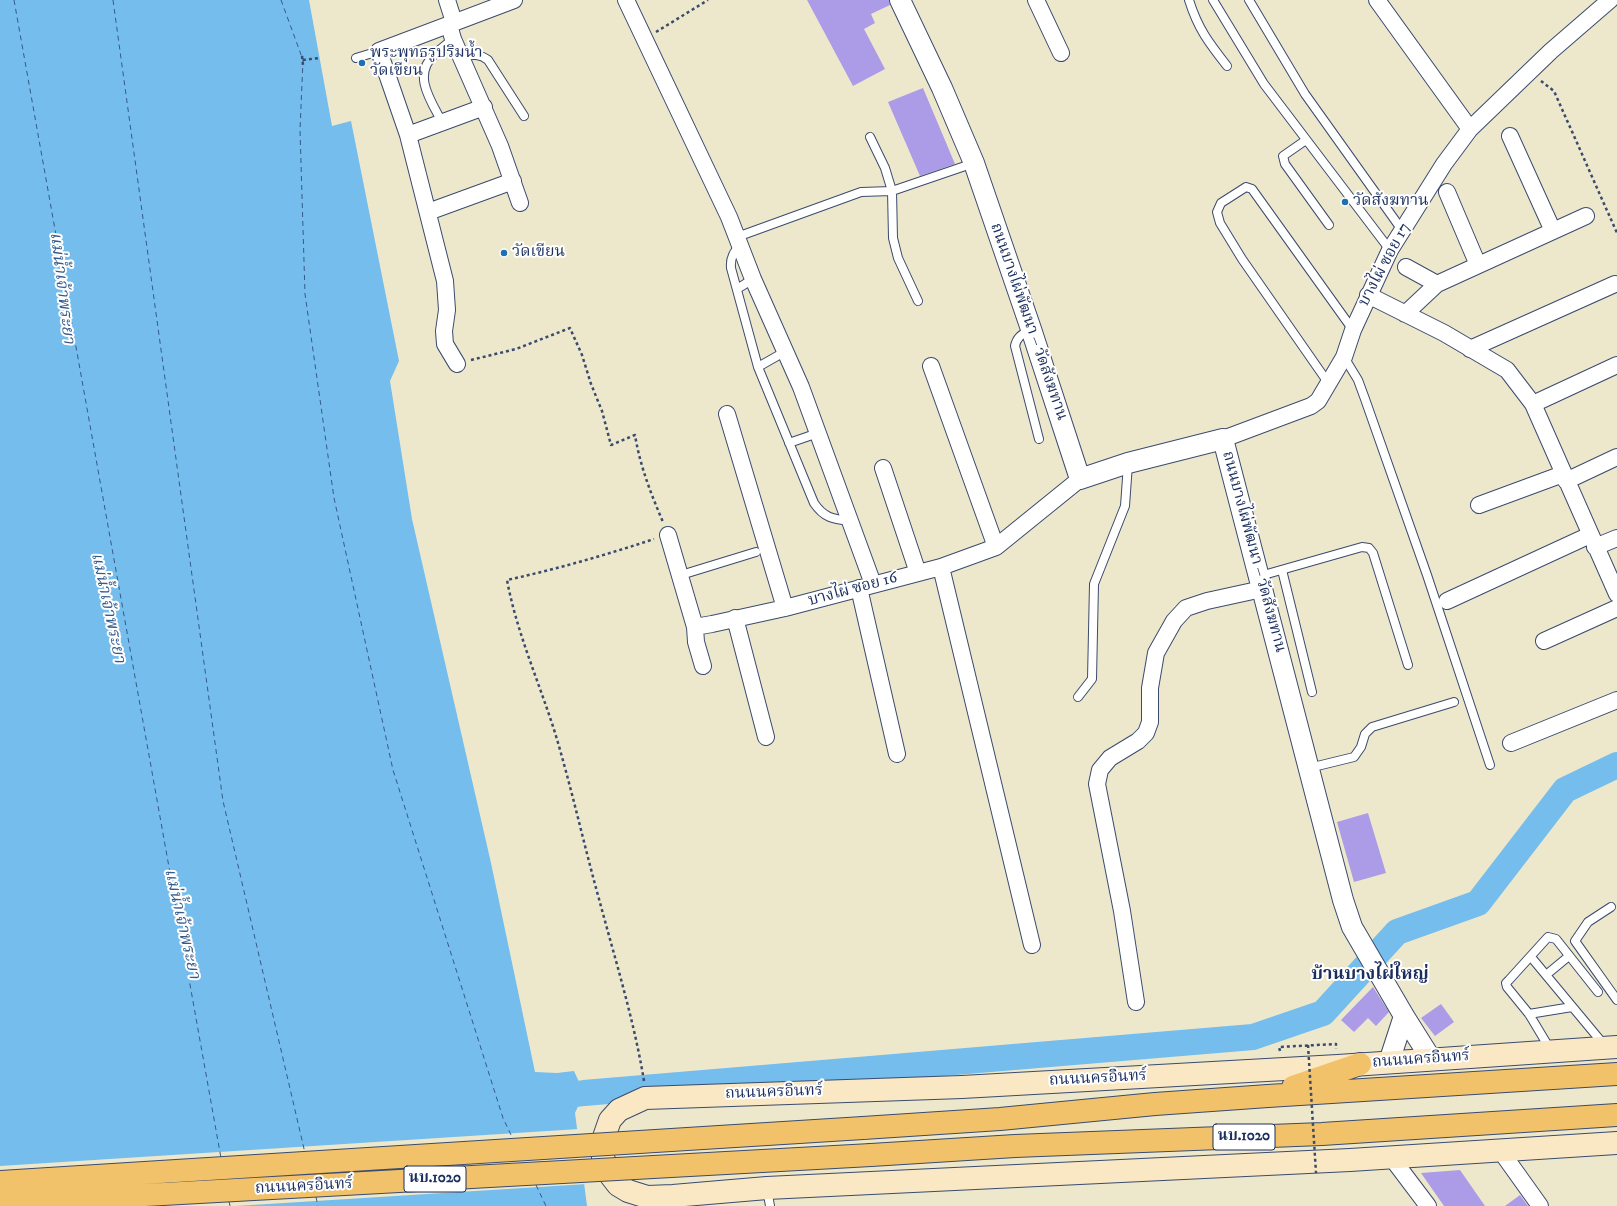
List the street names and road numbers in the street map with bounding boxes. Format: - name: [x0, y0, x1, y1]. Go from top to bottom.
- street label: บางไผ่ ซอย 17: [1355, 220, 1415, 310]
- street label: ถนนบางไผ่พัฒนา – วัดสังฆทาน: [985, 221, 1071, 423]
- street label: ถนนบางไผ่พัฒนา – วัดสังฆทาน: [1217, 449, 1289, 655]
- street label: บางไผ่ ซอย 16: [806, 569, 900, 611]
- street label: ถนนนครอินทร์: [1372, 1047, 1470, 1073]
- street label: ถนนนครอินทร์: [1049, 1067, 1147, 1091]
- street label: ถนนนครอินทร์: [725, 1082, 823, 1104]
- road number: นบ.1020: [1213, 1124, 1275, 1150]
- road number: นบ.1020: [404, 1166, 466, 1192]
- street label: ถนนนครอินทร์: [255, 1175, 353, 1199]

